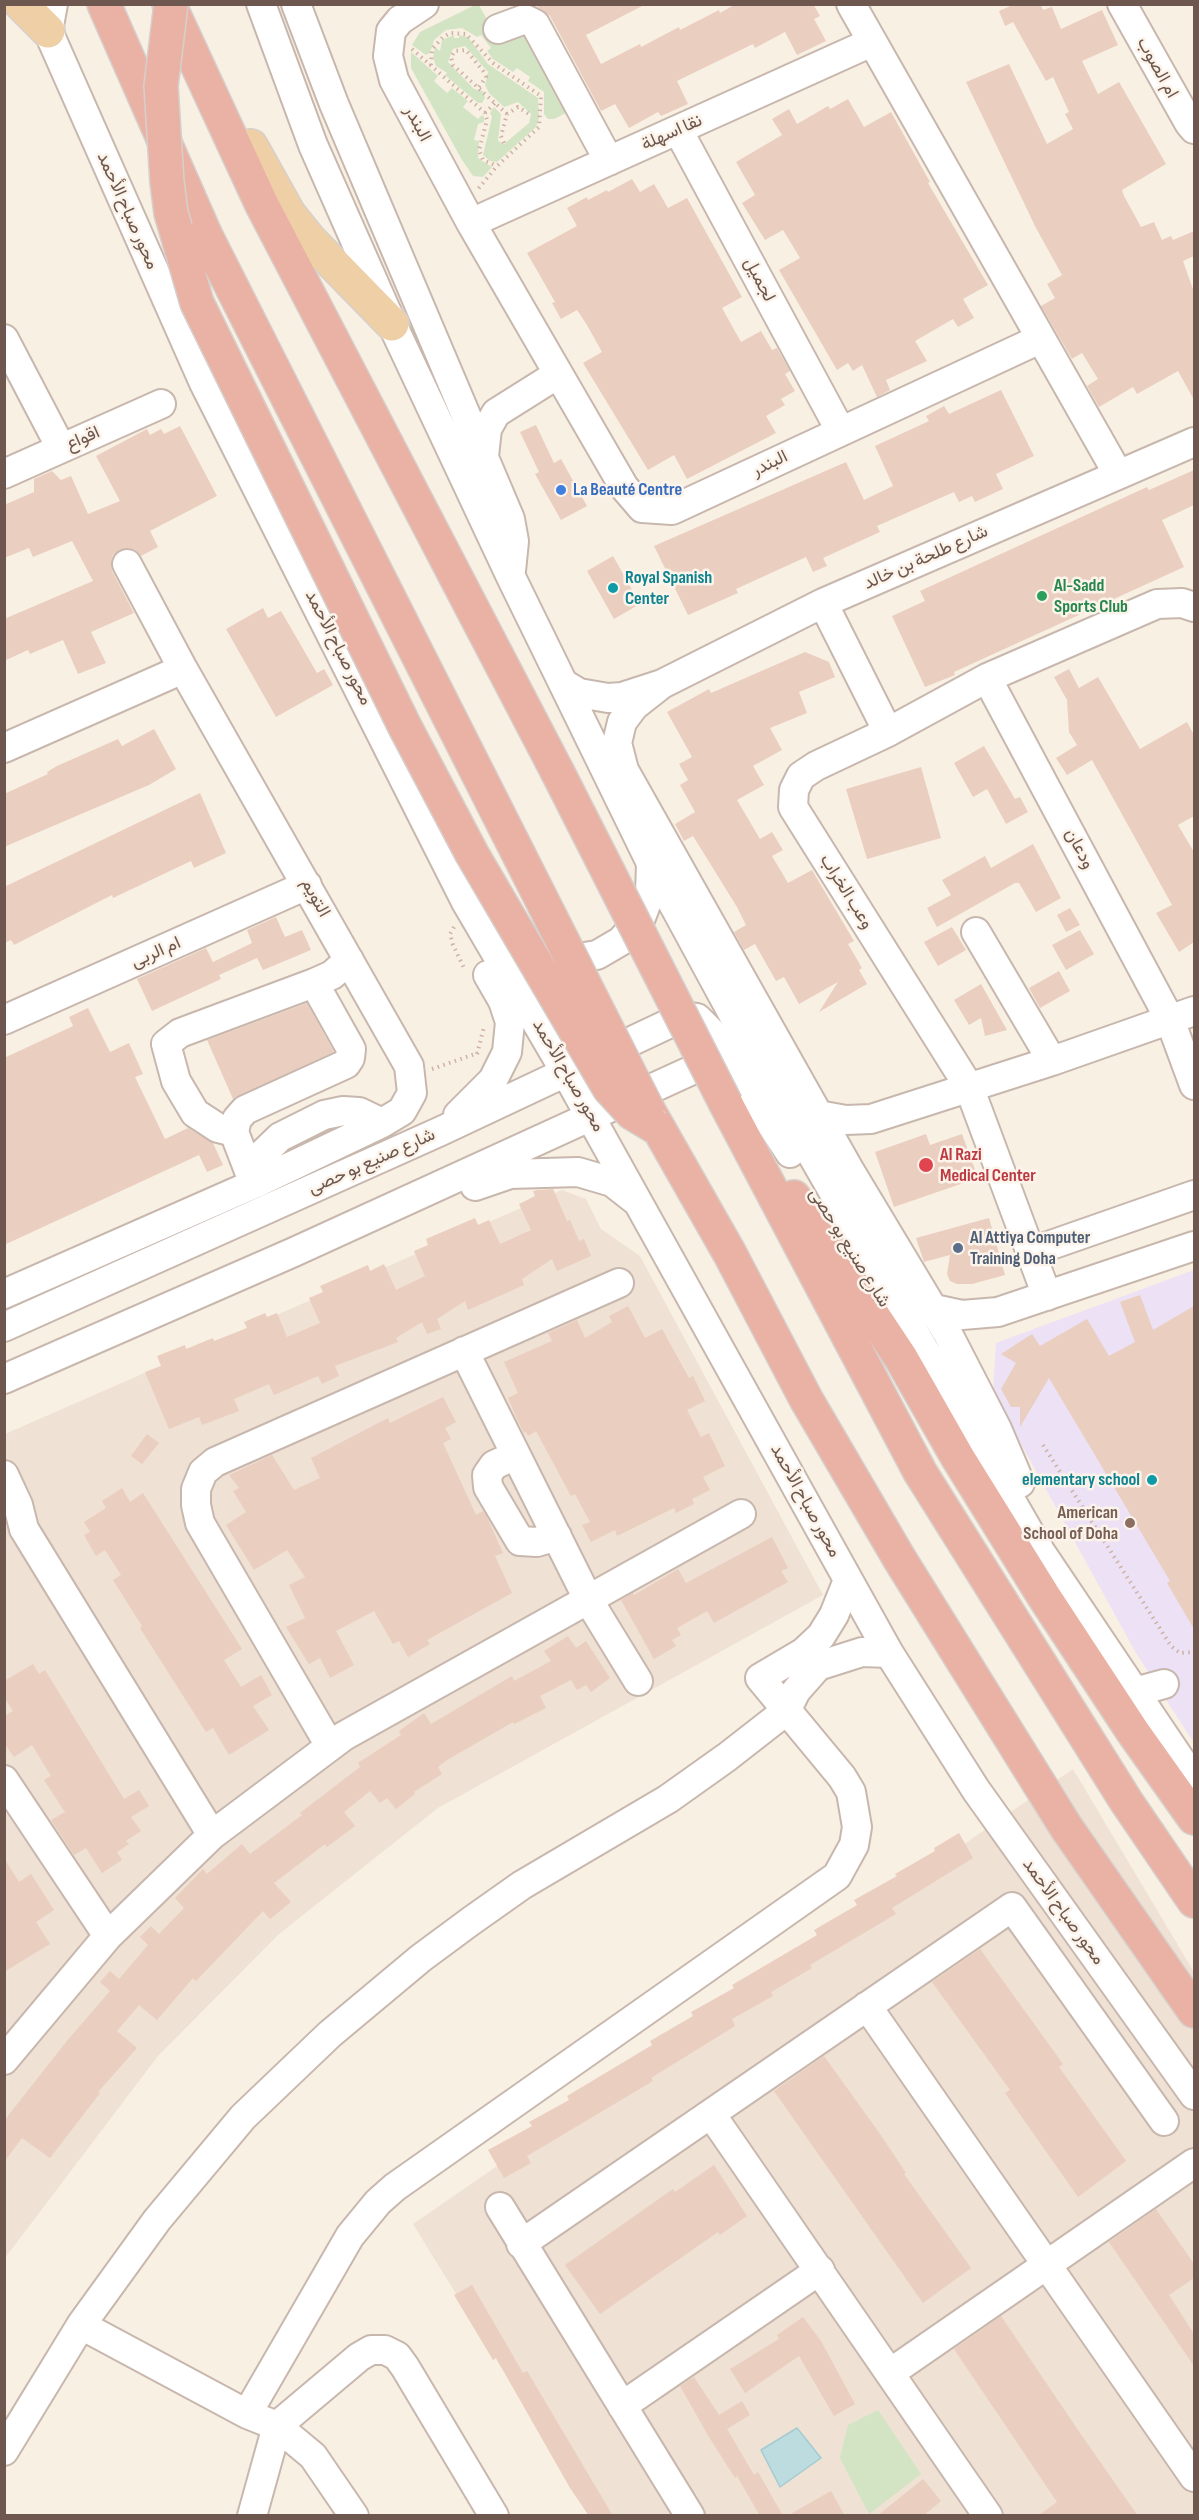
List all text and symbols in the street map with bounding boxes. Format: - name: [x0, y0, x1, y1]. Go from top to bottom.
- street label: ام الصوب: [1131, 34, 1183, 102]
- street label: البندر: [399, 102, 435, 146]
- street label: نقا اسهلة: [638, 110, 706, 156]
- street label: محور صباح الأحمد: [91, 149, 163, 273]
- street label: لجميل: [738, 254, 780, 306]
- street label: اقواع: [63, 422, 103, 456]
- street label: البندر: [748, 446, 792, 482]
- place label: La Beauté Centre: [573, 479, 682, 501]
- marker: La Beauté Centre: [554, 483, 568, 497]
- street label: شارع طلحة بن خالد: [861, 521, 991, 595]
- place label: Royal Spanish Center: [625, 567, 712, 610]
- place label: Al-Sadd Sports Club: [1054, 575, 1128, 618]
- marker: Royal Spanish Center: [606, 581, 620, 595]
- street label: محور صباح الأحمد: [300, 587, 376, 709]
- marker: Al-Sadd Sports Club: [1035, 589, 1049, 603]
- street label: ودعان: [1059, 825, 1099, 873]
- street label: وعب الخراب: [815, 851, 877, 933]
- street label: التويم: [296, 875, 334, 921]
- street label: ام الربى: [128, 933, 184, 973]
- street label: محور صباح الأحمد: [527, 1016, 609, 1136]
- street label: شارع صنيع بو حصى: [305, 1124, 439, 1200]
- place label: Al Razi Medical Center: [940, 1144, 1036, 1186]
- marker: Al Razi Medical Center: [917, 1156, 935, 1174]
- street label: شارع صنيع بو حصى: [804, 1184, 894, 1312]
- place label: Al Attiya Computer Training Doha: [970, 1227, 1090, 1270]
- marker: Al Attiya Computer Training Doha: [951, 1241, 965, 1255]
- street label: محور صباح الأحمد: [765, 1441, 845, 1561]
- place label: elementary school: [1022, 1469, 1140, 1491]
- marker: elementary school: [1145, 1473, 1159, 1487]
- place label: American School of Doha: [1023, 1502, 1118, 1544]
- marker: American School of Doha: [1123, 1516, 1137, 1530]
- street label: محور صباح الأحمد: [1017, 1855, 1109, 1969]

